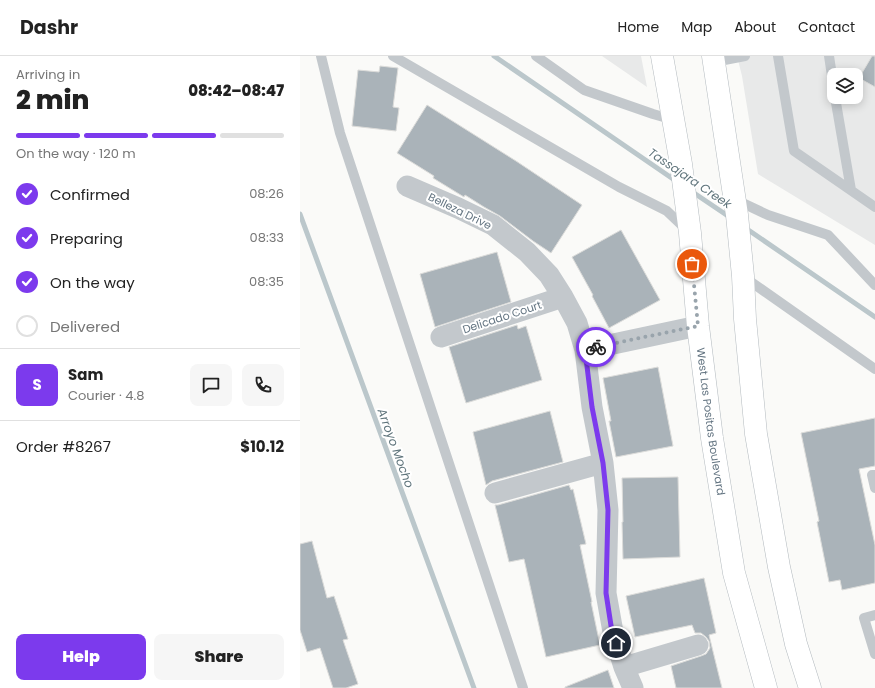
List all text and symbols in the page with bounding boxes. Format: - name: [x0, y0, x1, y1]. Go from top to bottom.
- text: Dashr: [20, 14, 78, 41]
- text: Home: [617, 17, 659, 37]
- text: Map: [681, 17, 712, 37]
- text: About: [734, 17, 776, 37]
- text: Contact: [798, 17, 855, 37]
- text: Arriving in: [16, 65, 80, 84]
- map controls: [827, 68, 863, 104]
- button: layers: [827, 68, 863, 104]
- text: 08:42–08:47: [188, 80, 284, 101]
- text: 2 min: [16, 82, 89, 118]
- text: On the way · 120 m: [16, 144, 136, 163]
- water label: Tassajara Creek: [645, 144, 736, 213]
- icon: check: [16, 183, 38, 205]
- text: Confirmed: [50, 184, 130, 205]
- text: 08:26: [249, 184, 284, 203]
- street label: Belleza Drive: [426, 189, 495, 233]
- icon: check: [16, 227, 38, 249]
- text: Preparing: [50, 228, 123, 249]
- text: 08:33: [250, 228, 284, 247]
- pin: [675, 247, 709, 281]
- icon: bag: [681, 253, 703, 275]
- icon: check: [16, 271, 38, 293]
- text: On the way: [50, 272, 135, 293]
- text: 08:35: [249, 272, 284, 291]
- street label: Delicado Court: [460, 297, 544, 337]
- text: Delivered: [50, 316, 120, 337]
- courier: [576, 327, 616, 367]
- icon: bike: [585, 336, 607, 358]
- street label: West Las Positas Boulevard: [693, 347, 729, 496]
- text: Sam: [68, 364, 103, 385]
- button: chat: [190, 364, 232, 406]
- button: phone: [242, 364, 284, 406]
- text: S: [32, 374, 42, 395]
- text: Courier · 4.8: [68, 386, 144, 405]
- water label: Arroyo Mocho: [373, 405, 418, 490]
- text: Order #8267: [16, 436, 111, 457]
- text: $10.12: [240, 436, 284, 457]
- pin: [599, 626, 633, 660]
- icon: home: [605, 632, 627, 654]
- button: Help: [16, 634, 146, 680]
- button: Share: [154, 634, 284, 680]

